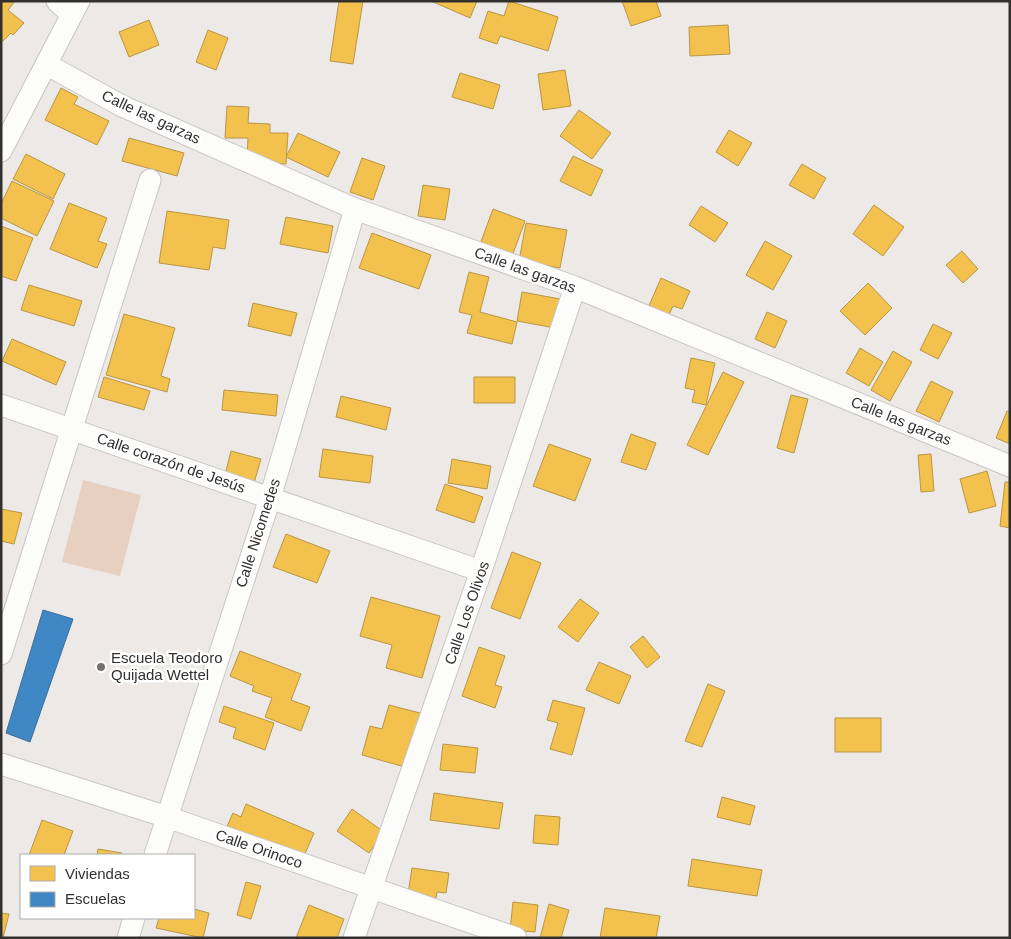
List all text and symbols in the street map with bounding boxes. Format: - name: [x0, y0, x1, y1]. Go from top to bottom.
- street label: Calle las garzas: [99, 86, 203, 147]
- street label: Calle las garzas: [472, 243, 578, 296]
- street label: Calle las garzas: [849, 393, 954, 448]
- street label: Calle corazón de Jesús: [95, 429, 248, 496]
- street label: Calle Nicomedes: [232, 476, 283, 589]
- street label: Calle Los Olivos: [441, 559, 492, 667]
- place label: Escuela Teodoro Quijada Wettel: [111, 649, 222, 683]
- marker: Escuela Teodoro Quijada Wettel: [95, 661, 107, 673]
- street label: Calle Orinoco: [213, 826, 305, 871]
- legend: [20, 854, 195, 919]
- text: Viviendas: [65, 865, 130, 882]
- text: Escuelas: [65, 890, 126, 907]

